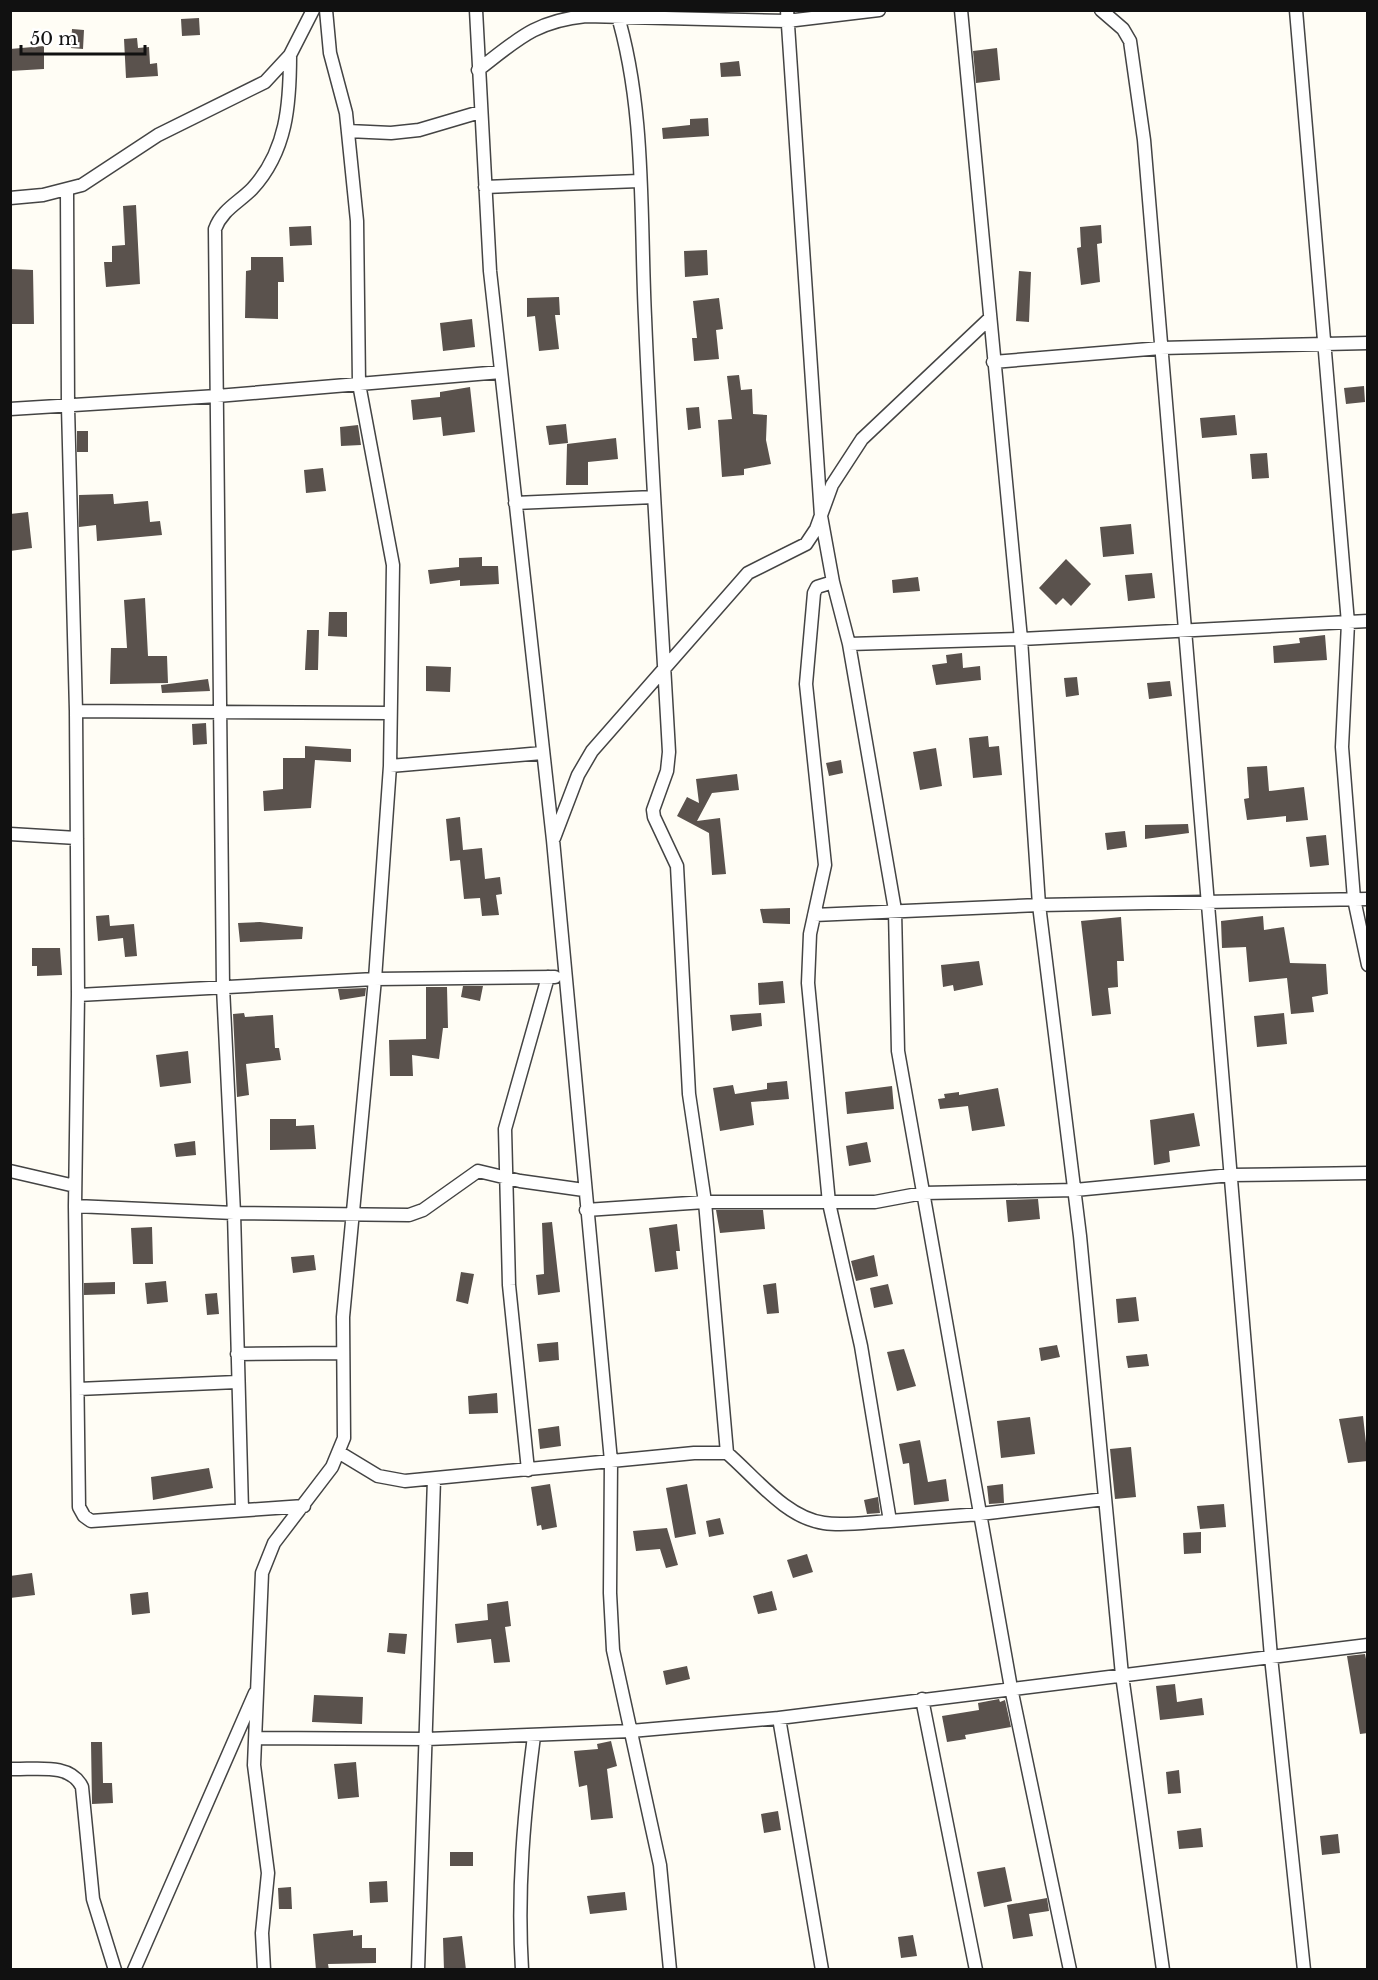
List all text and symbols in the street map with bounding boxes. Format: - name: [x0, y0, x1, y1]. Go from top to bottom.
- scale bar: [21, 18, 146, 56]
- text: 50 m: [30, 28, 78, 50]

